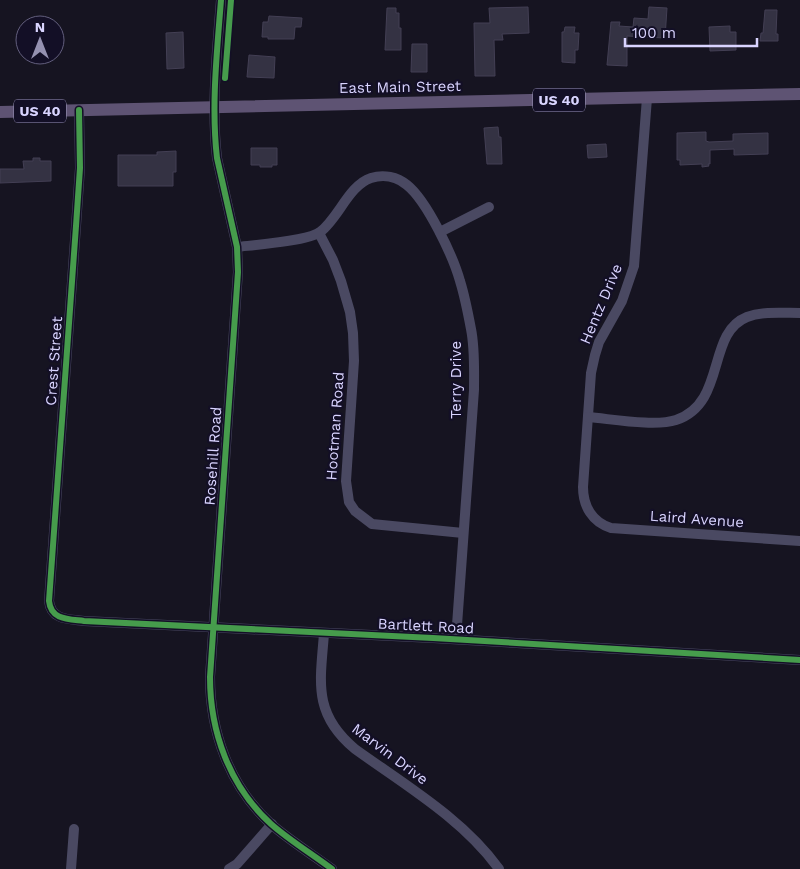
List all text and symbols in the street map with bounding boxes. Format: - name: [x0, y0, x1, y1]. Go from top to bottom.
- north arrow: [15, 15, 65, 65]
- scale bar: [625, 15, 758, 47]
- text: N: [35, 19, 45, 35]
- text: 100 m: [632, 24, 676, 42]
- street label: East Main Street: [339, 77, 462, 97]
- road number: US 40: [533, 88, 585, 112]
- road number: US 40: [14, 100, 66, 122]
- street label: Hentz Drive: [576, 261, 626, 347]
- street label: Crest Street: [42, 315, 66, 406]
- street label: Terry Drive: [447, 341, 465, 419]
- street label: Hootman Road: [322, 371, 348, 481]
- street label: Rosehill Road: [201, 406, 225, 506]
- street label: Laird Avenue: [649, 507, 745, 531]
- street label: Bartlett Road: [377, 614, 475, 638]
- street label: Marvin Drive: [348, 719, 432, 789]

